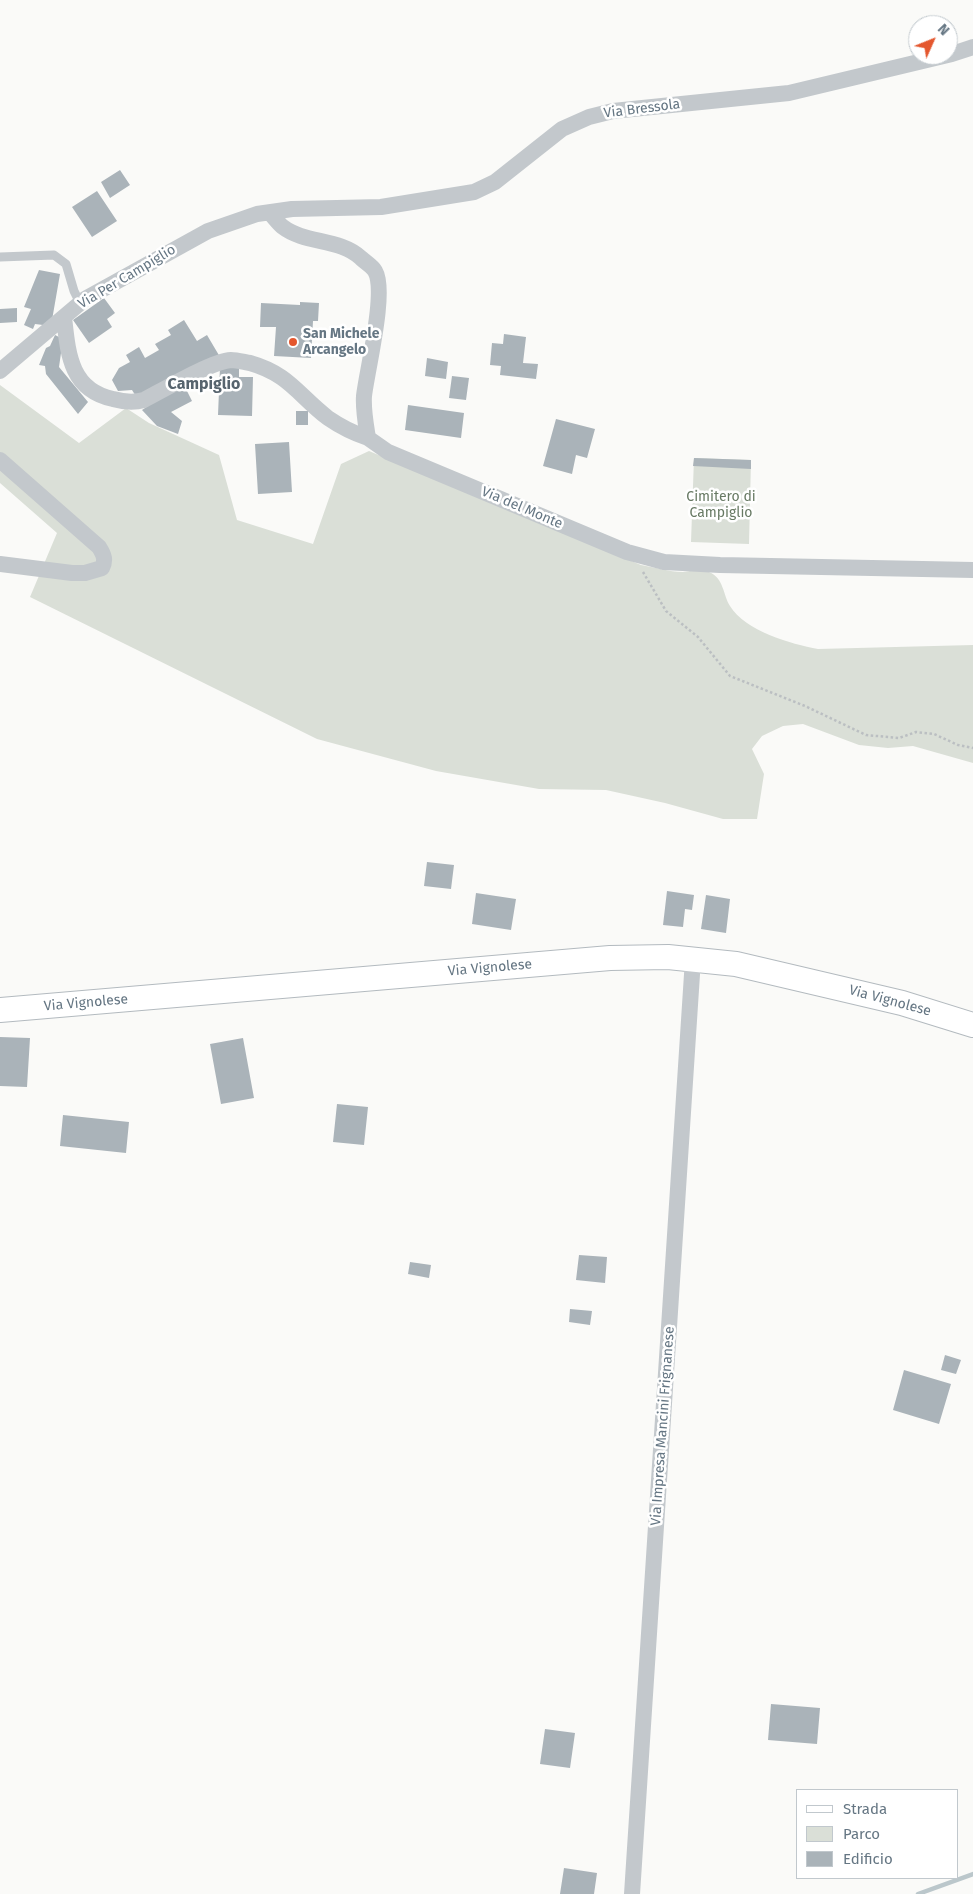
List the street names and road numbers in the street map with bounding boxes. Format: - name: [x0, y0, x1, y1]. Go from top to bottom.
- street label: Via Bressola: [603, 96, 681, 122]
- street label: Via Per Campiglio: [75, 241, 179, 313]
- street label: Via del Monte: [479, 483, 565, 533]
- street label: Via Vignolese: [447, 956, 533, 980]
- street label: Via Vignolese: [847, 982, 933, 1020]
- street label: Via Vignolese: [43, 991, 129, 1015]
- street label: Via Impresa Mancini Frignanese: [648, 1326, 678, 1526]

